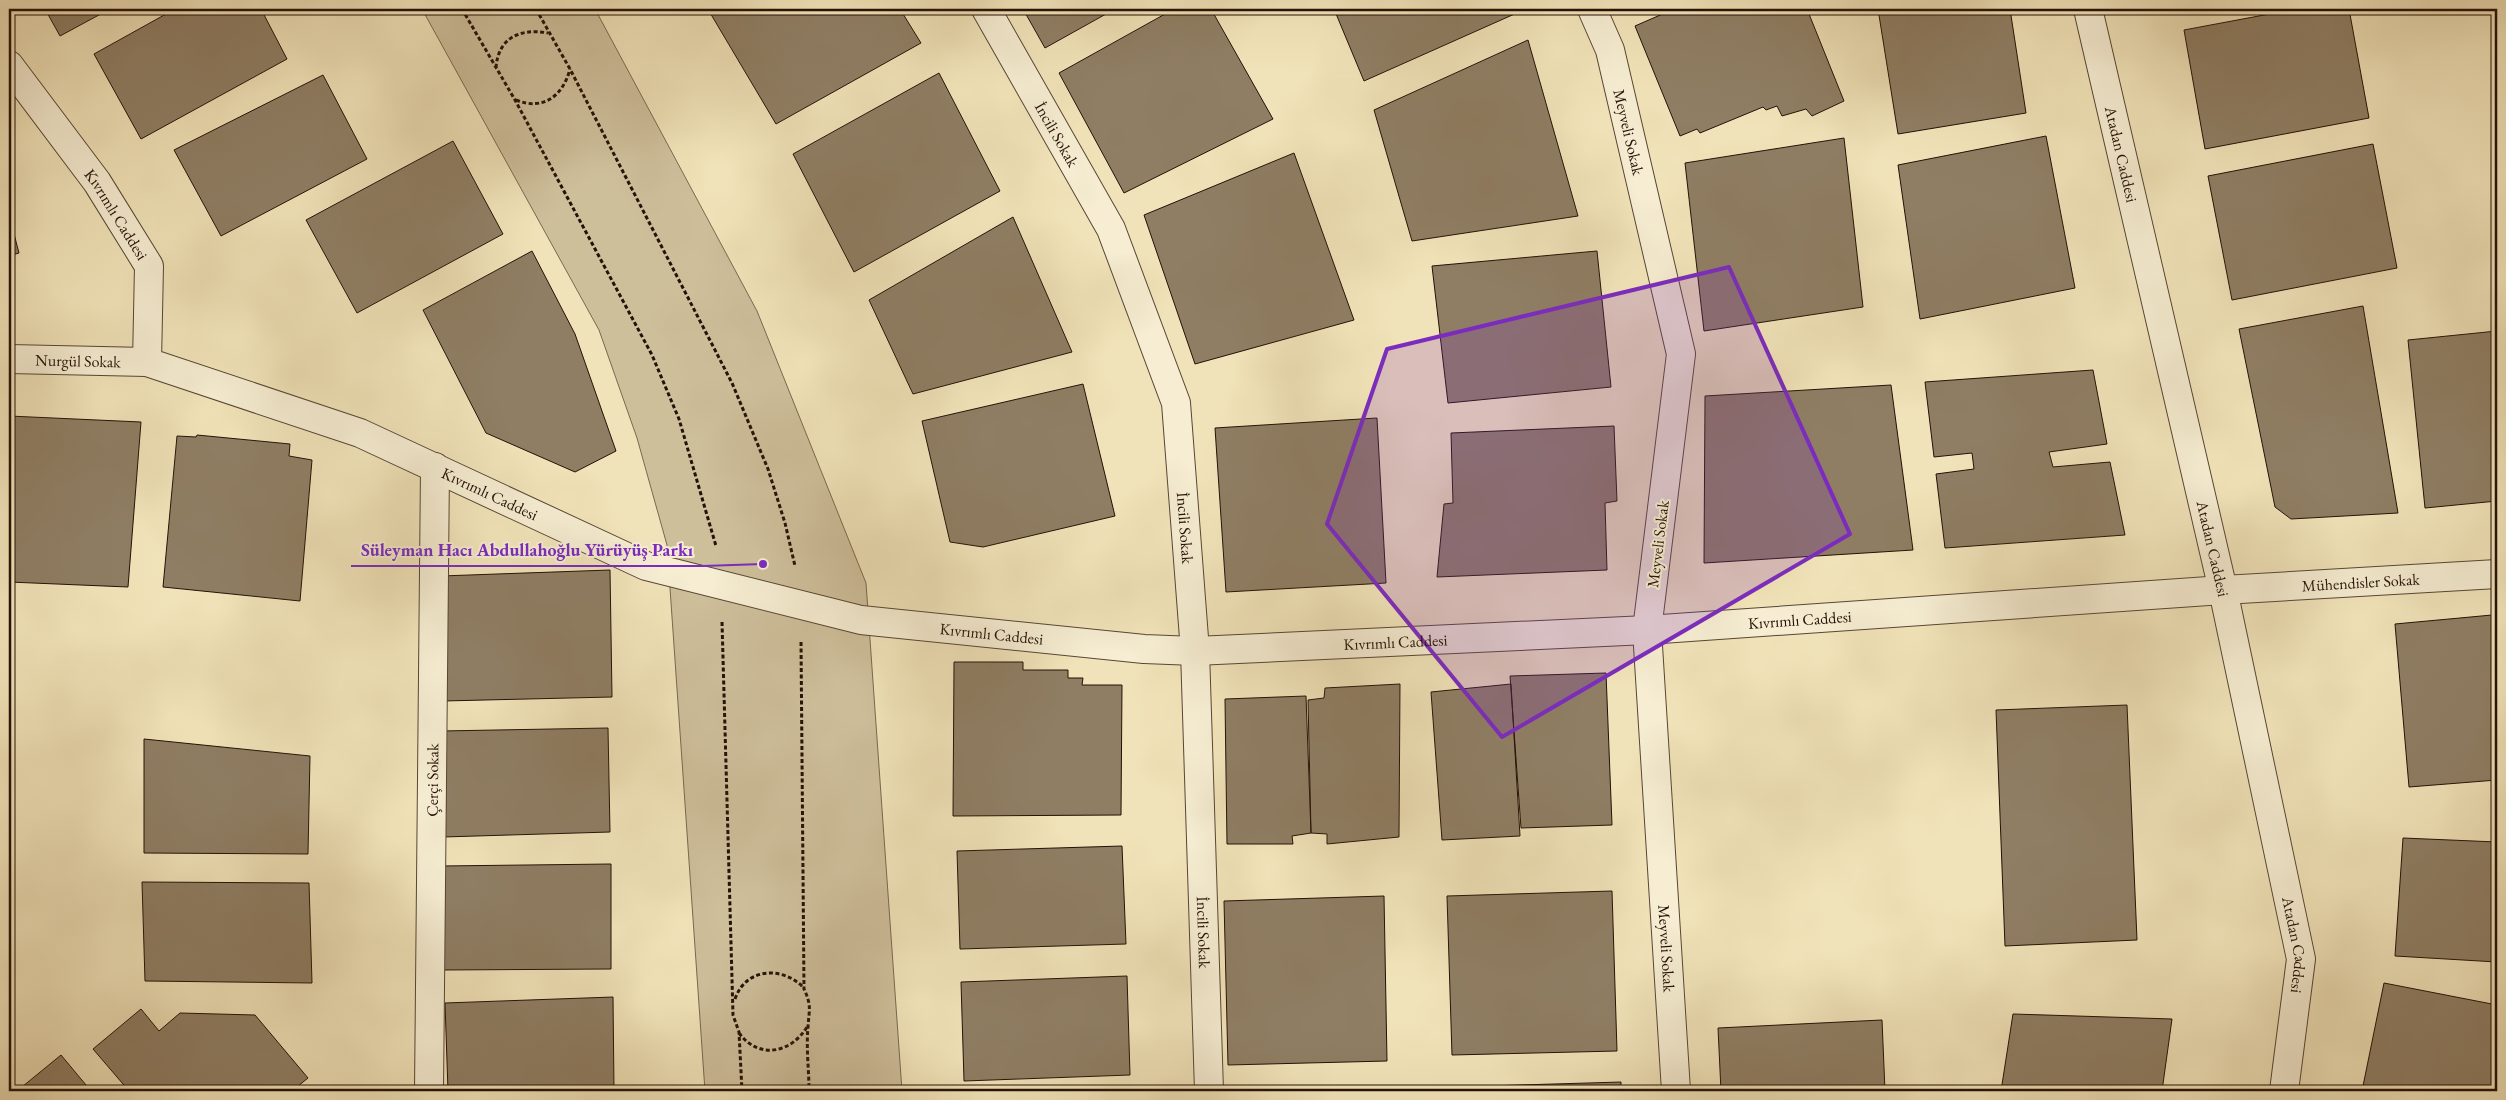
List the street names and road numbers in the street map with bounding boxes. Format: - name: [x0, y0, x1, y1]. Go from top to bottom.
- street label: Meyveli Sokak: [1609, 87, 1649, 178]
- street label: İncili Sokak: [1030, 98, 1084, 171]
- street label: Atadan Caddesi: [2100, 103, 2143, 204]
- street label: Kıvrımlı Caddesi: [80, 164, 153, 264]
- street label: Nurgül Sokak: [35, 349, 121, 372]
- street label: Kıvrımlı Caddesi: [438, 462, 541, 525]
- street label: İncili Sokak: [1172, 491, 1199, 565]
- street label: Atadan Caddesi: [2192, 498, 2235, 599]
- street label: Meyveli Sokak: [1642, 499, 1674, 589]
- street label: Mühendisler Sokak: [2301, 568, 2421, 596]
- street label: Kıvrımlı Caddesi: [1747, 605, 1852, 633]
- street label: Kıvrımlı Caddesi: [939, 618, 1044, 649]
- street label: Kıvrımlı Caddesi: [1343, 629, 1448, 655]
- street label: Çerçi Sokak: [421, 743, 443, 817]
- street label: Atadan Caddesi: [2277, 894, 2312, 994]
- street label: İncili Sokak: [1192, 896, 1216, 969]
- street label: Meyveli Sokak: [1654, 904, 1680, 993]

